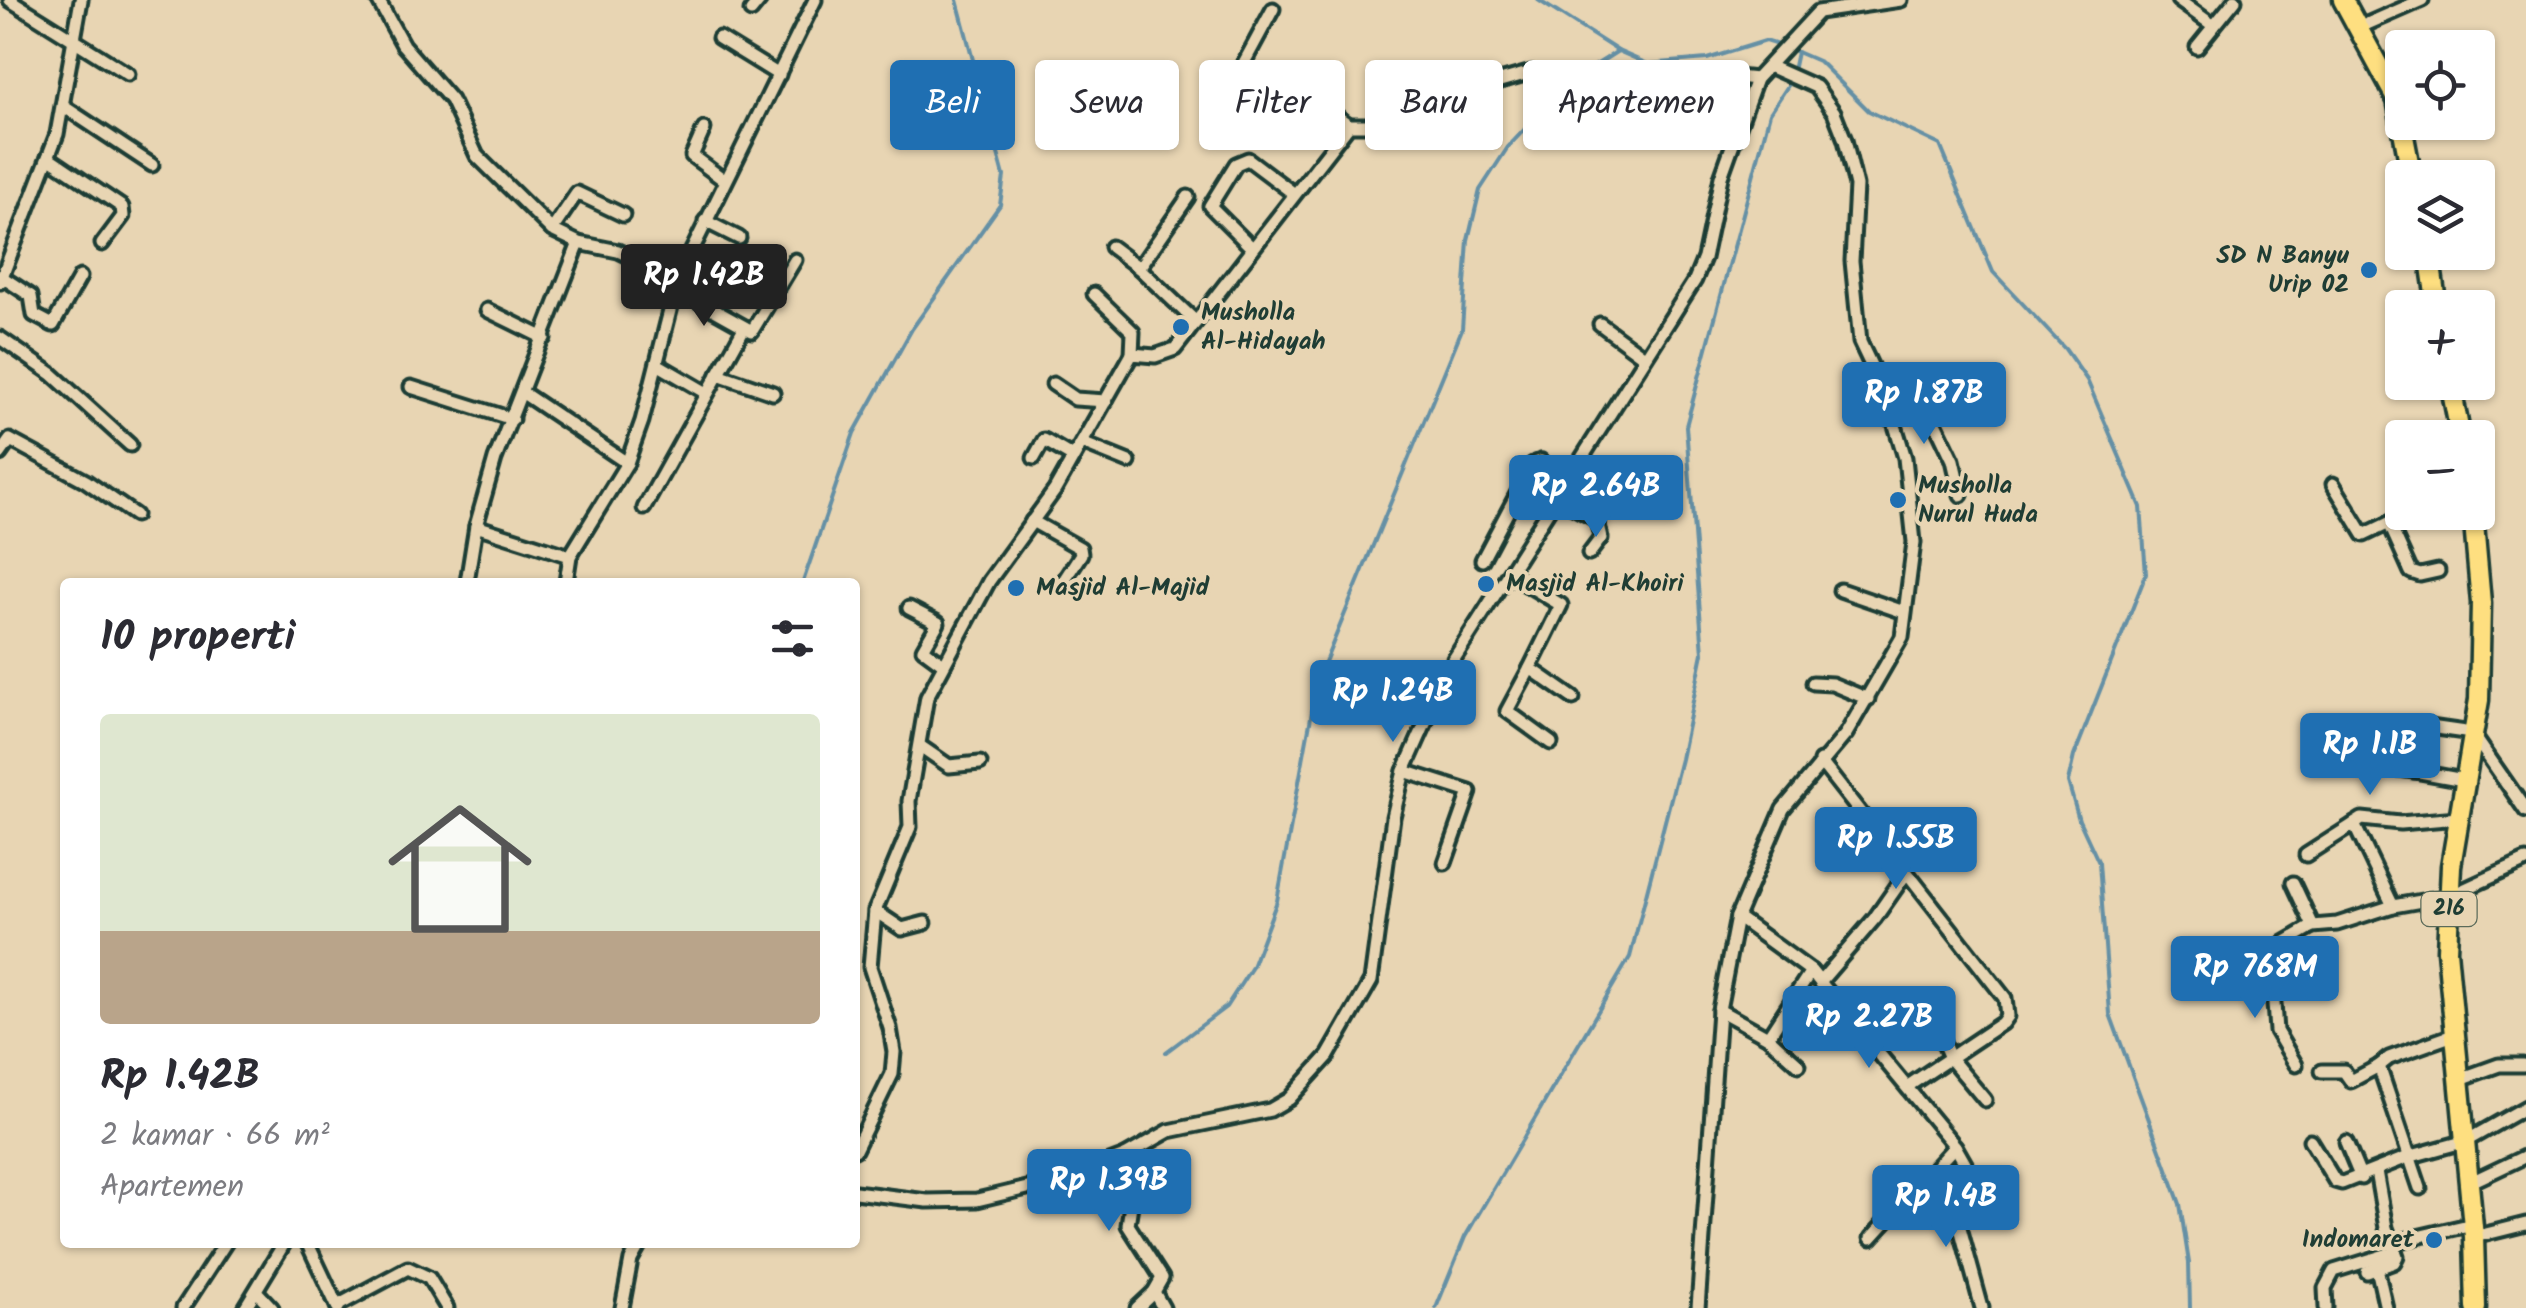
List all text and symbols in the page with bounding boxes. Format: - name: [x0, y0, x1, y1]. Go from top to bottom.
- map controls: [2385, 30, 2495, 530]
- button: locate: [2385, 30, 2495, 140]
- chip: Beli: [890, 60, 1015, 150]
- chip: Sewa: [1035, 60, 1179, 150]
- chip: Filter: [1199, 60, 1345, 150]
- chip: Baru: [1365, 60, 1503, 150]
- chip: Apartemen: [1523, 60, 1750, 150]
- button: layers: [2385, 160, 2495, 270]
- place label: SD N Banyu Urip 02: [2216, 236, 2350, 305]
- pin: Rp 1.42B: [601, 244, 807, 329]
- text: Rp 1.42B: [643, 251, 765, 302]
- marker: SD N Banyu Urip 02: [2358, 259, 2380, 281]
- button: +: [2385, 290, 2495, 400]
- place label: Musholla Al-Hidayah: [1201, 293, 1326, 362]
- marker: Musholla Al-Hidayah: [1170, 316, 1192, 338]
- pin: Rp 1.87B: [1821, 362, 2027, 447]
- text: Rp 1.87B: [1864, 369, 1984, 420]
- button: −: [2385, 420, 2495, 530]
- pin: Rp 2.64B: [1493, 455, 1699, 540]
- text: Rp 2.64B: [1531, 462, 1661, 513]
- place label: Musholla Nurul Huda: [1918, 466, 2038, 535]
- marker: Musholla Nurul Huda: [1887, 489, 1909, 511]
- place label: Masjid Al-Khoiri: [1506, 564, 1684, 604]
- place label: Masjid Al-Majid: [1036, 568, 1210, 608]
- marker: Masjid Al-Khoiri: [1475, 573, 1497, 595]
- marker: Masjid Al-Majid: [1005, 577, 1027, 599]
- text: 10 properti: [100, 605, 296, 672]
- icon: filters: [765, 611, 820, 666]
- pin: Rp 1.24B: [1290, 660, 1496, 745]
- text: Rp 1.24B: [1332, 667, 1454, 718]
- pin: Rp 1.1B: [2278, 713, 2462, 798]
- text: Rp 1.1B: [2322, 720, 2418, 771]
- icon: home: [370, 779, 550, 959]
- pin: Rp 1.55B: [1793, 807, 1999, 892]
- text: Rp 1.55B: [1837, 814, 1955, 865]
- road number: 216: [2422, 892, 2476, 926]
- pin: Rp 768M: [2163, 936, 2347, 1021]
- text: Rp 768M: [2193, 943, 2317, 994]
- pin: Rp 2.27B: [1766, 986, 1972, 1071]
- text: Rp 2.27B: [1805, 993, 1933, 1044]
- text: Rp 1.42B: [100, 1044, 260, 1111]
- text: 2 kamar · 66 m²: [100, 1111, 330, 1162]
- pin: Rp 1.39B: [1006, 1149, 1212, 1234]
- text: Rp 1.39B: [1049, 1156, 1169, 1207]
- text: Apartemen: [100, 1162, 244, 1213]
- pin: Rp 1.4B: [1854, 1165, 2038, 1250]
- text: Rp 1.4B: [1894, 1172, 1998, 1223]
- place label: Indomaret: [2302, 1220, 2415, 1260]
- marker: Indomaret: [2423, 1229, 2445, 1251]

